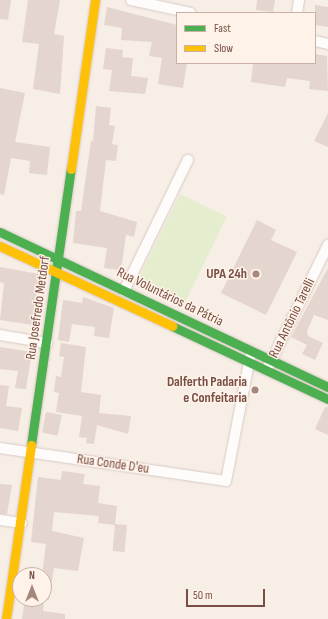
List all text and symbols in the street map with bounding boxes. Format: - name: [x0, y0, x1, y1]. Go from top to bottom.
- legend: [176, 12, 316, 64]
- text: Fast: [214, 21, 231, 36]
- text: Slow: [214, 41, 233, 56]
- street label: Rua Josefredo Metdorf: [22, 255, 54, 361]
- street label: Rua Voluntários da Pátria: [114, 264, 226, 330]
- place label: UPA 24h: [206, 266, 247, 282]
- marker: UPA 24h: [250, 268, 262, 280]
- street label: Rua Antônio Tarelli: [265, 275, 319, 361]
- place label: Dalferth Padaria e Confeitaria: [167, 374, 247, 406]
- marker: Dalferth Padaria e Confeitaria: [250, 385, 260, 395]
- street label: Rua Conde D'eu: [76, 451, 150, 477]
- north arrow: [12, 567, 52, 607]
- text: N: [29, 569, 35, 582]
- scale bar: [188, 581, 267, 607]
- text: 50 m: [193, 588, 213, 603]

